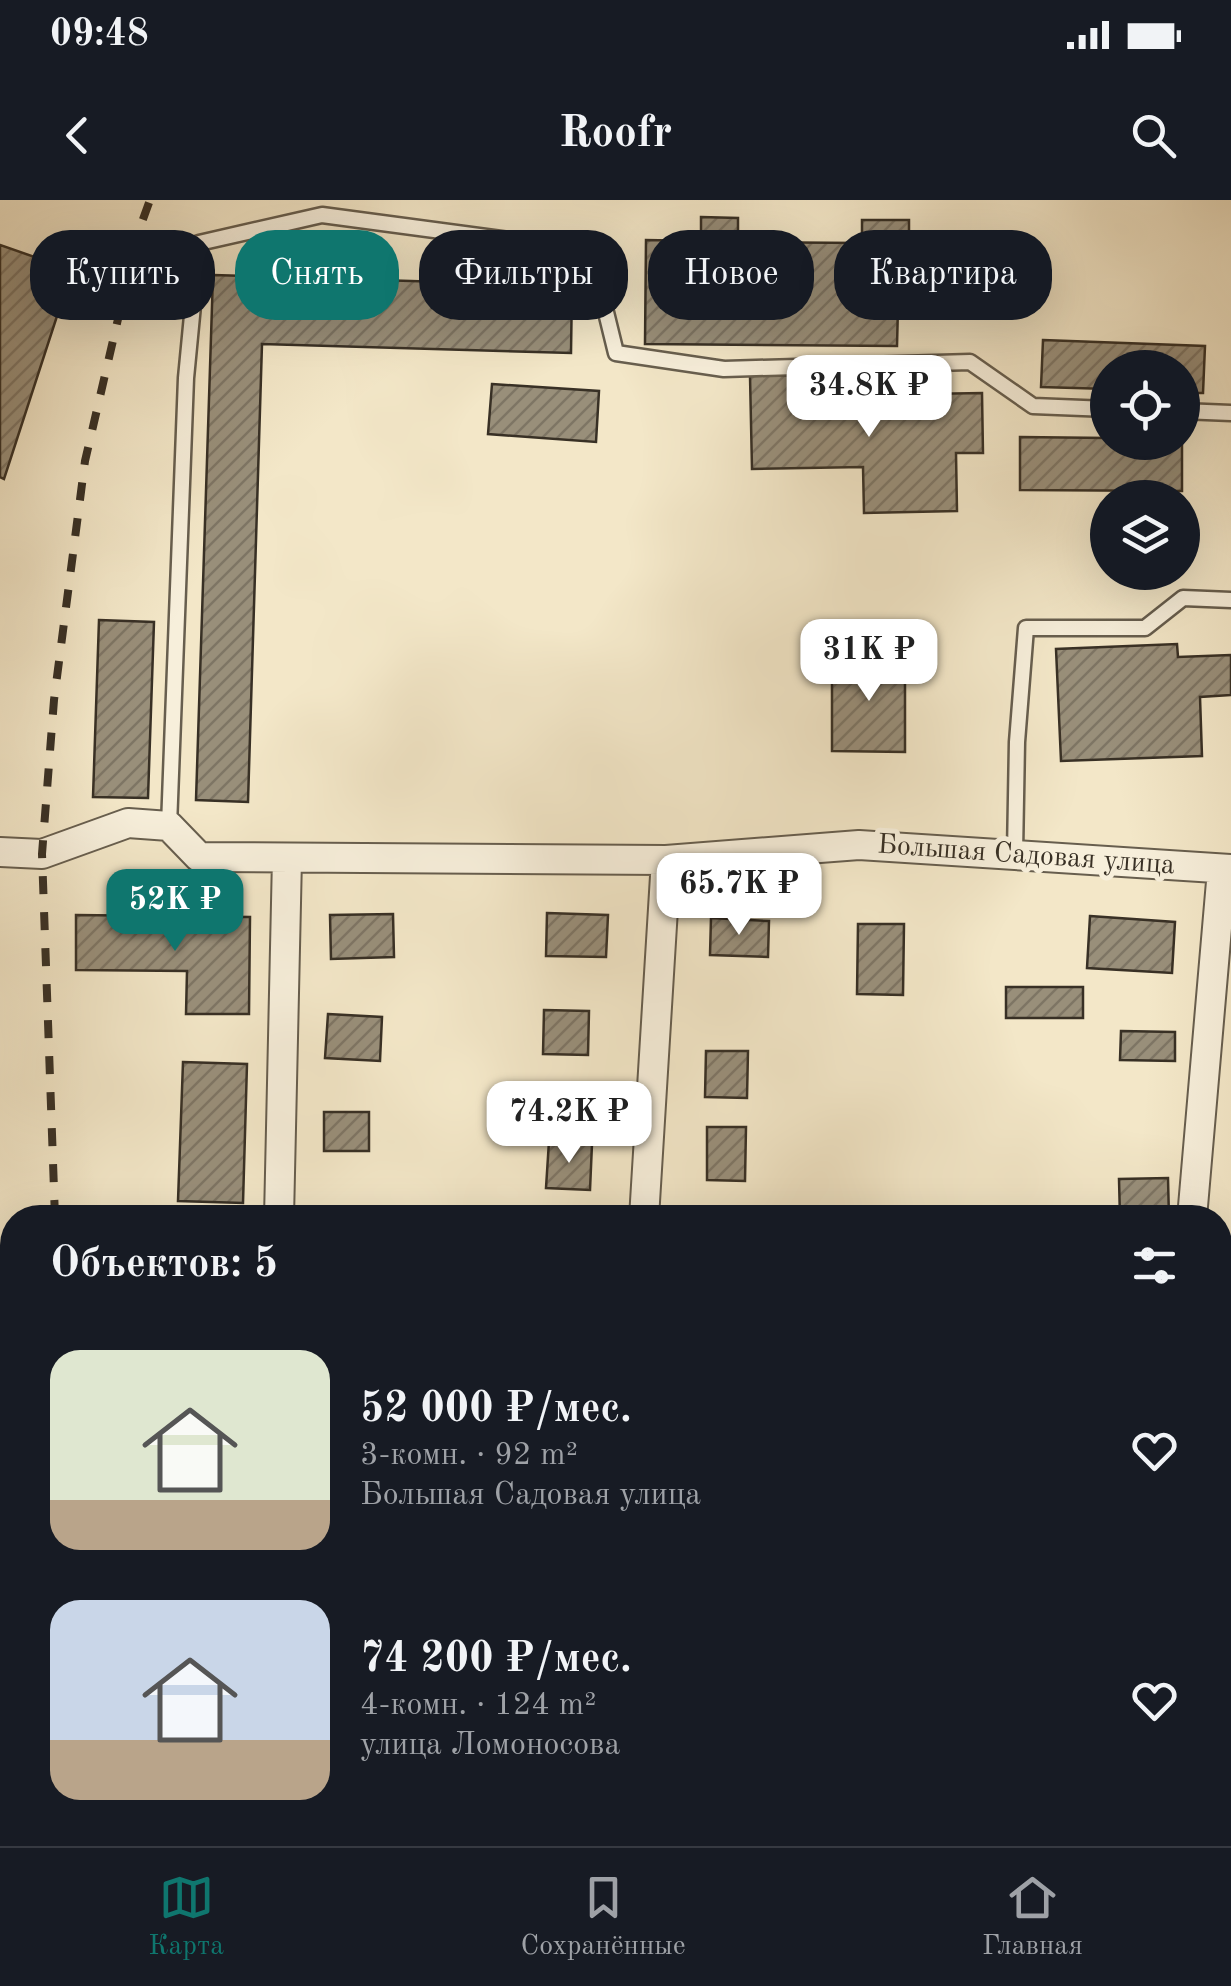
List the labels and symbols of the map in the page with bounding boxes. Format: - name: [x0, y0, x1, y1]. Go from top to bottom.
- pin: 34.8K ₽: [777, 355, 961, 440]
- pin: 31K ₽: [799, 619, 939, 704]
- street label: Большая Садовая улица: [876, 832, 1176, 880]
- pin: 65.7K ₽: [647, 853, 831, 938]
- pin: 52K ₽: [105, 869, 245, 954]
- pin: 74.2K ₽: [477, 1081, 661, 1166]

